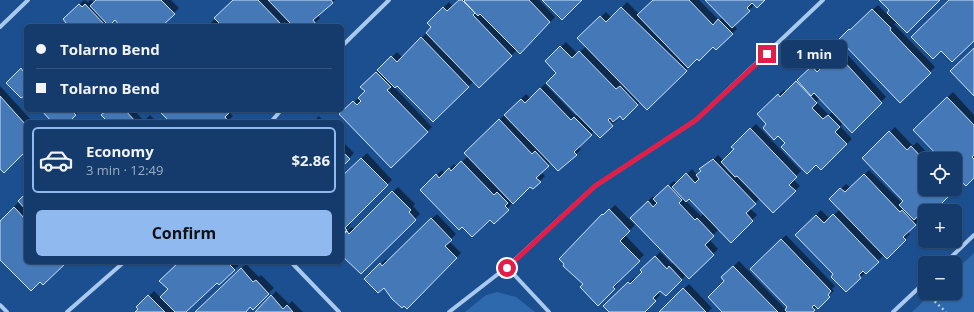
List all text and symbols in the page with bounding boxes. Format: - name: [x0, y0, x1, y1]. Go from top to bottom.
- text: Tolarno Bend: [60, 39, 160, 59]
- callout: 1 min: [781, 40, 847, 68]
- route end: [758, 45, 776, 63]
- text: 1 min: [796, 45, 832, 63]
- text: Tolarno Bend: [60, 78, 160, 98]
- text: Economy: [86, 141, 154, 161]
- icon: car: [38, 142, 74, 178]
- text: $2.86: [291, 150, 330, 170]
- map controls: [918, 152, 962, 300]
- button: locate: [918, 152, 962, 196]
- text: 3 min · 12:49: [86, 161, 163, 179]
- button: +: [918, 204, 962, 248]
- button: Confirm: [36, 210, 332, 256]
- button: −: [918, 256, 962, 300]
- route start: [498, 259, 516, 277]

